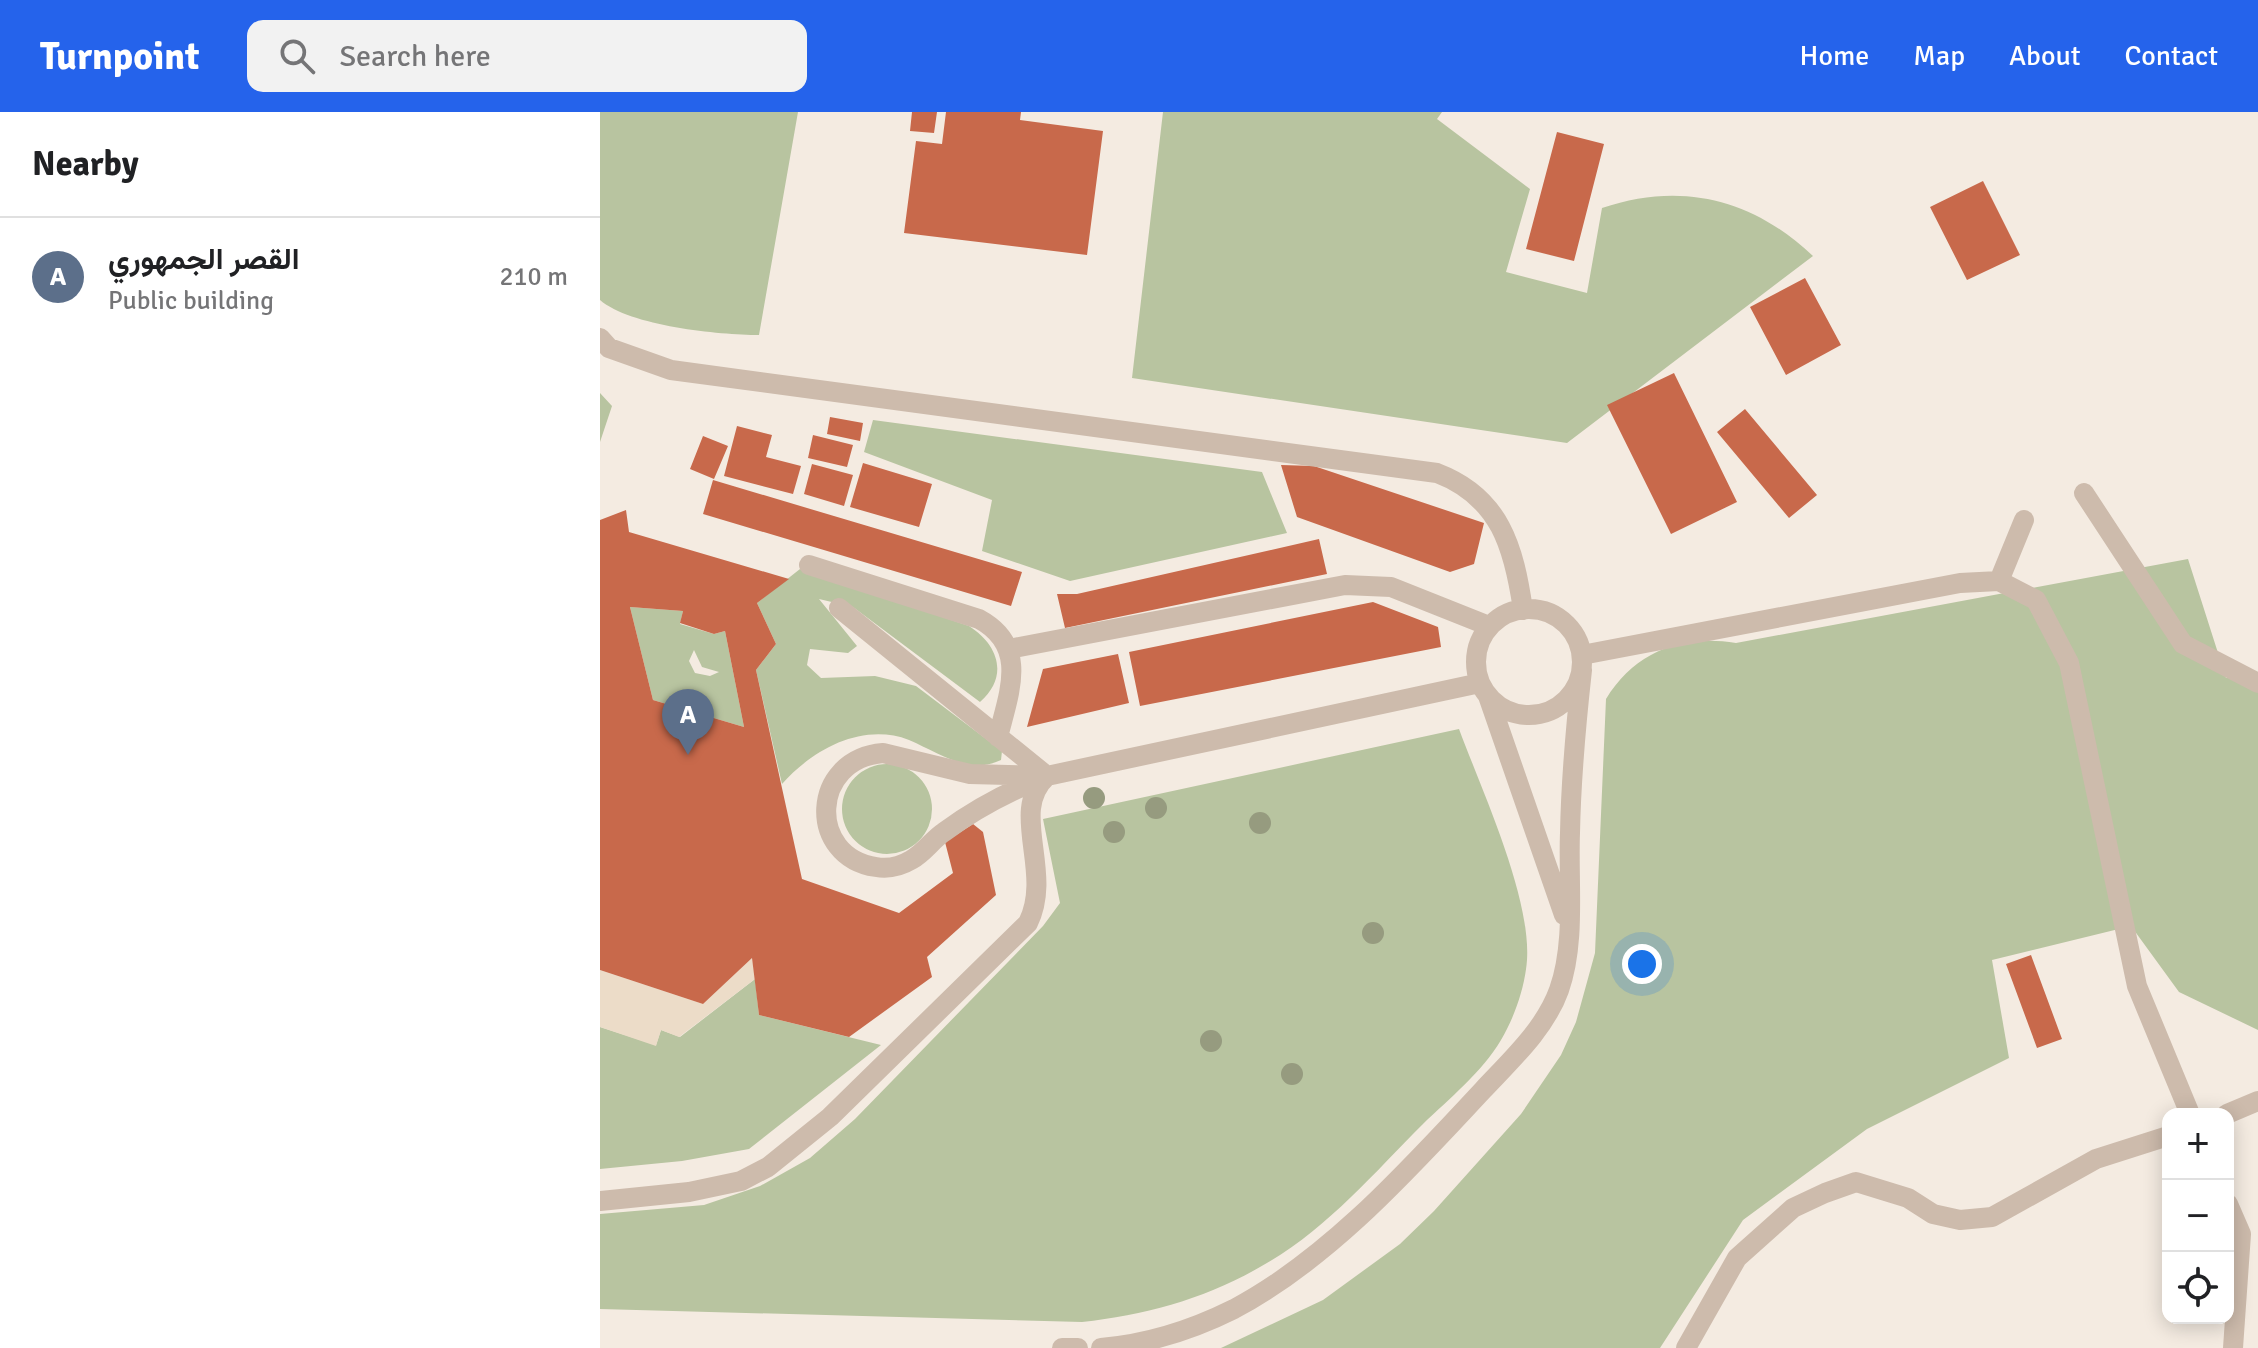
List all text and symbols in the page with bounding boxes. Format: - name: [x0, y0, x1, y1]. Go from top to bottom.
- search box: [247, 20, 807, 92]
- text: Turnpoint: [40, 33, 199, 80]
- icon: search: [275, 34, 319, 78]
- text: Search here: [339, 38, 491, 75]
- text: Home: [1800, 39, 1869, 73]
- text: Map: [1913, 39, 1965, 73]
- text: About: [2009, 39, 2081, 73]
- text: Contact: [2125, 39, 2218, 73]
- text: Nearby: [32, 143, 139, 185]
- text: القصر الجمهوري: [108, 241, 300, 278]
- text: A: [50, 261, 66, 293]
- text: 210 m: [499, 261, 568, 293]
- text: Public building: [108, 285, 274, 317]
- pin: A: [662, 689, 714, 755]
- your location: [1622, 944, 1662, 984]
- map controls: [2162, 1108, 2234, 1324]
- button: +: [2162, 1108, 2234, 1180]
- button: −: [2162, 1180, 2234, 1252]
- button: locate: [2162, 1252, 2234, 1324]

